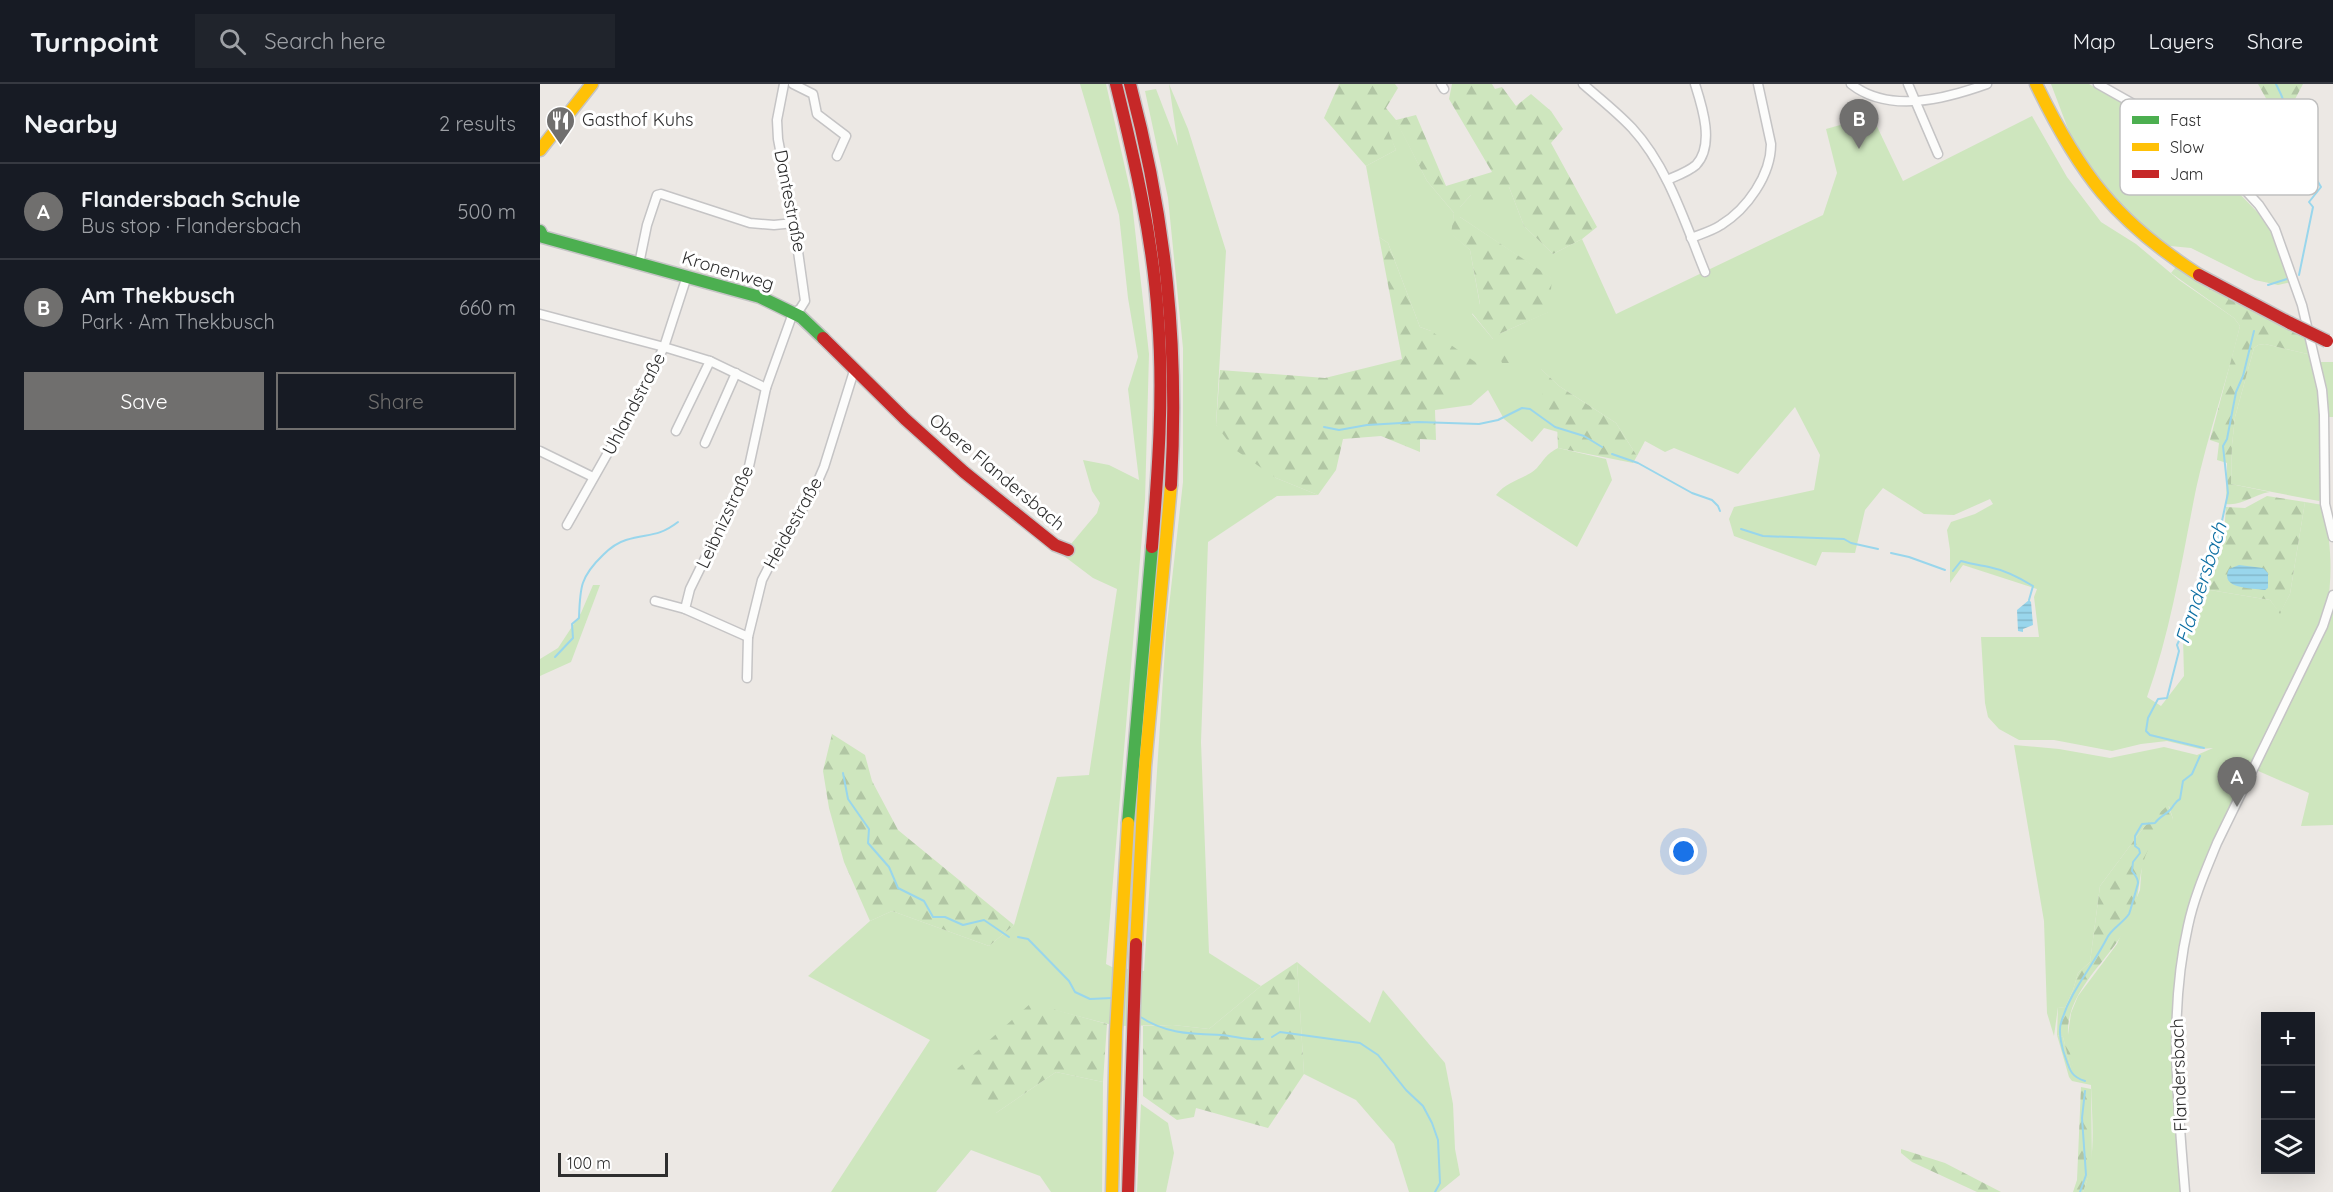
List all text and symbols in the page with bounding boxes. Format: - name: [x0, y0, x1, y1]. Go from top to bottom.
- search box: [195, 14, 615, 68]
- text: Turnpoint: [30, 24, 159, 59]
- icon: search: [216, 25, 249, 58]
- text: Search here: [264, 27, 386, 55]
- text: Map: [2073, 28, 2116, 54]
- text: Layers: [2149, 28, 2214, 54]
- text: Share: [2247, 28, 2303, 54]
- legend: [2120, 99, 2318, 195]
- pin: B: [1840, 100, 1878, 149]
- restaurant icon: Gasthof Kuhs: [545, 104, 577, 146]
- text: Nearby: [24, 107, 118, 140]
- place label: Gasthof Kuhs: [582, 108, 694, 131]
- text: Fast: [2170, 110, 2201, 130]
- text: 2 results: [439, 111, 516, 136]
- text: Slow: [2170, 137, 2204, 157]
- street label: Dantestraße: [769, 148, 812, 254]
- text: Jam: [2170, 164, 2203, 184]
- text: Flandersbach Schule: [81, 185, 300, 213]
- text: A: [37, 199, 50, 224]
- text: 500 m: [458, 199, 516, 224]
- text: Bus stop · Flandersbach: [81, 213, 301, 238]
- street label: Kronenweg: [679, 246, 777, 295]
- text: Am Thekbusch: [81, 281, 235, 309]
- text: B: [37, 295, 50, 320]
- text: 660 m: [459, 295, 516, 320]
- text: Park · Am Thekbusch: [81, 309, 275, 334]
- street label: Uhlandstraße: [597, 349, 670, 459]
- button: Save: [24, 372, 264, 430]
- button: Share: [276, 372, 516, 430]
- street label: Obere Flandersbach: [925, 408, 1070, 535]
- street label: Leibnizstraße: [691, 462, 758, 572]
- street label: Heidestraße: [758, 473, 827, 573]
- water label: Flandersbach: [2169, 518, 2232, 647]
- pin: A: [2218, 758, 2256, 807]
- your location: [1669, 837, 1698, 866]
- map controls: [2261, 1012, 2315, 1174]
- button: +: [2261, 1012, 2315, 1066]
- street label: Flandersbach: [2165, 1018, 2192, 1132]
- button: −: [2261, 1066, 2315, 1120]
- button: layers: [2261, 1120, 2315, 1174]
- scale bar: [558, 1150, 668, 1178]
- text: 100 m: [567, 1153, 611, 1173]

